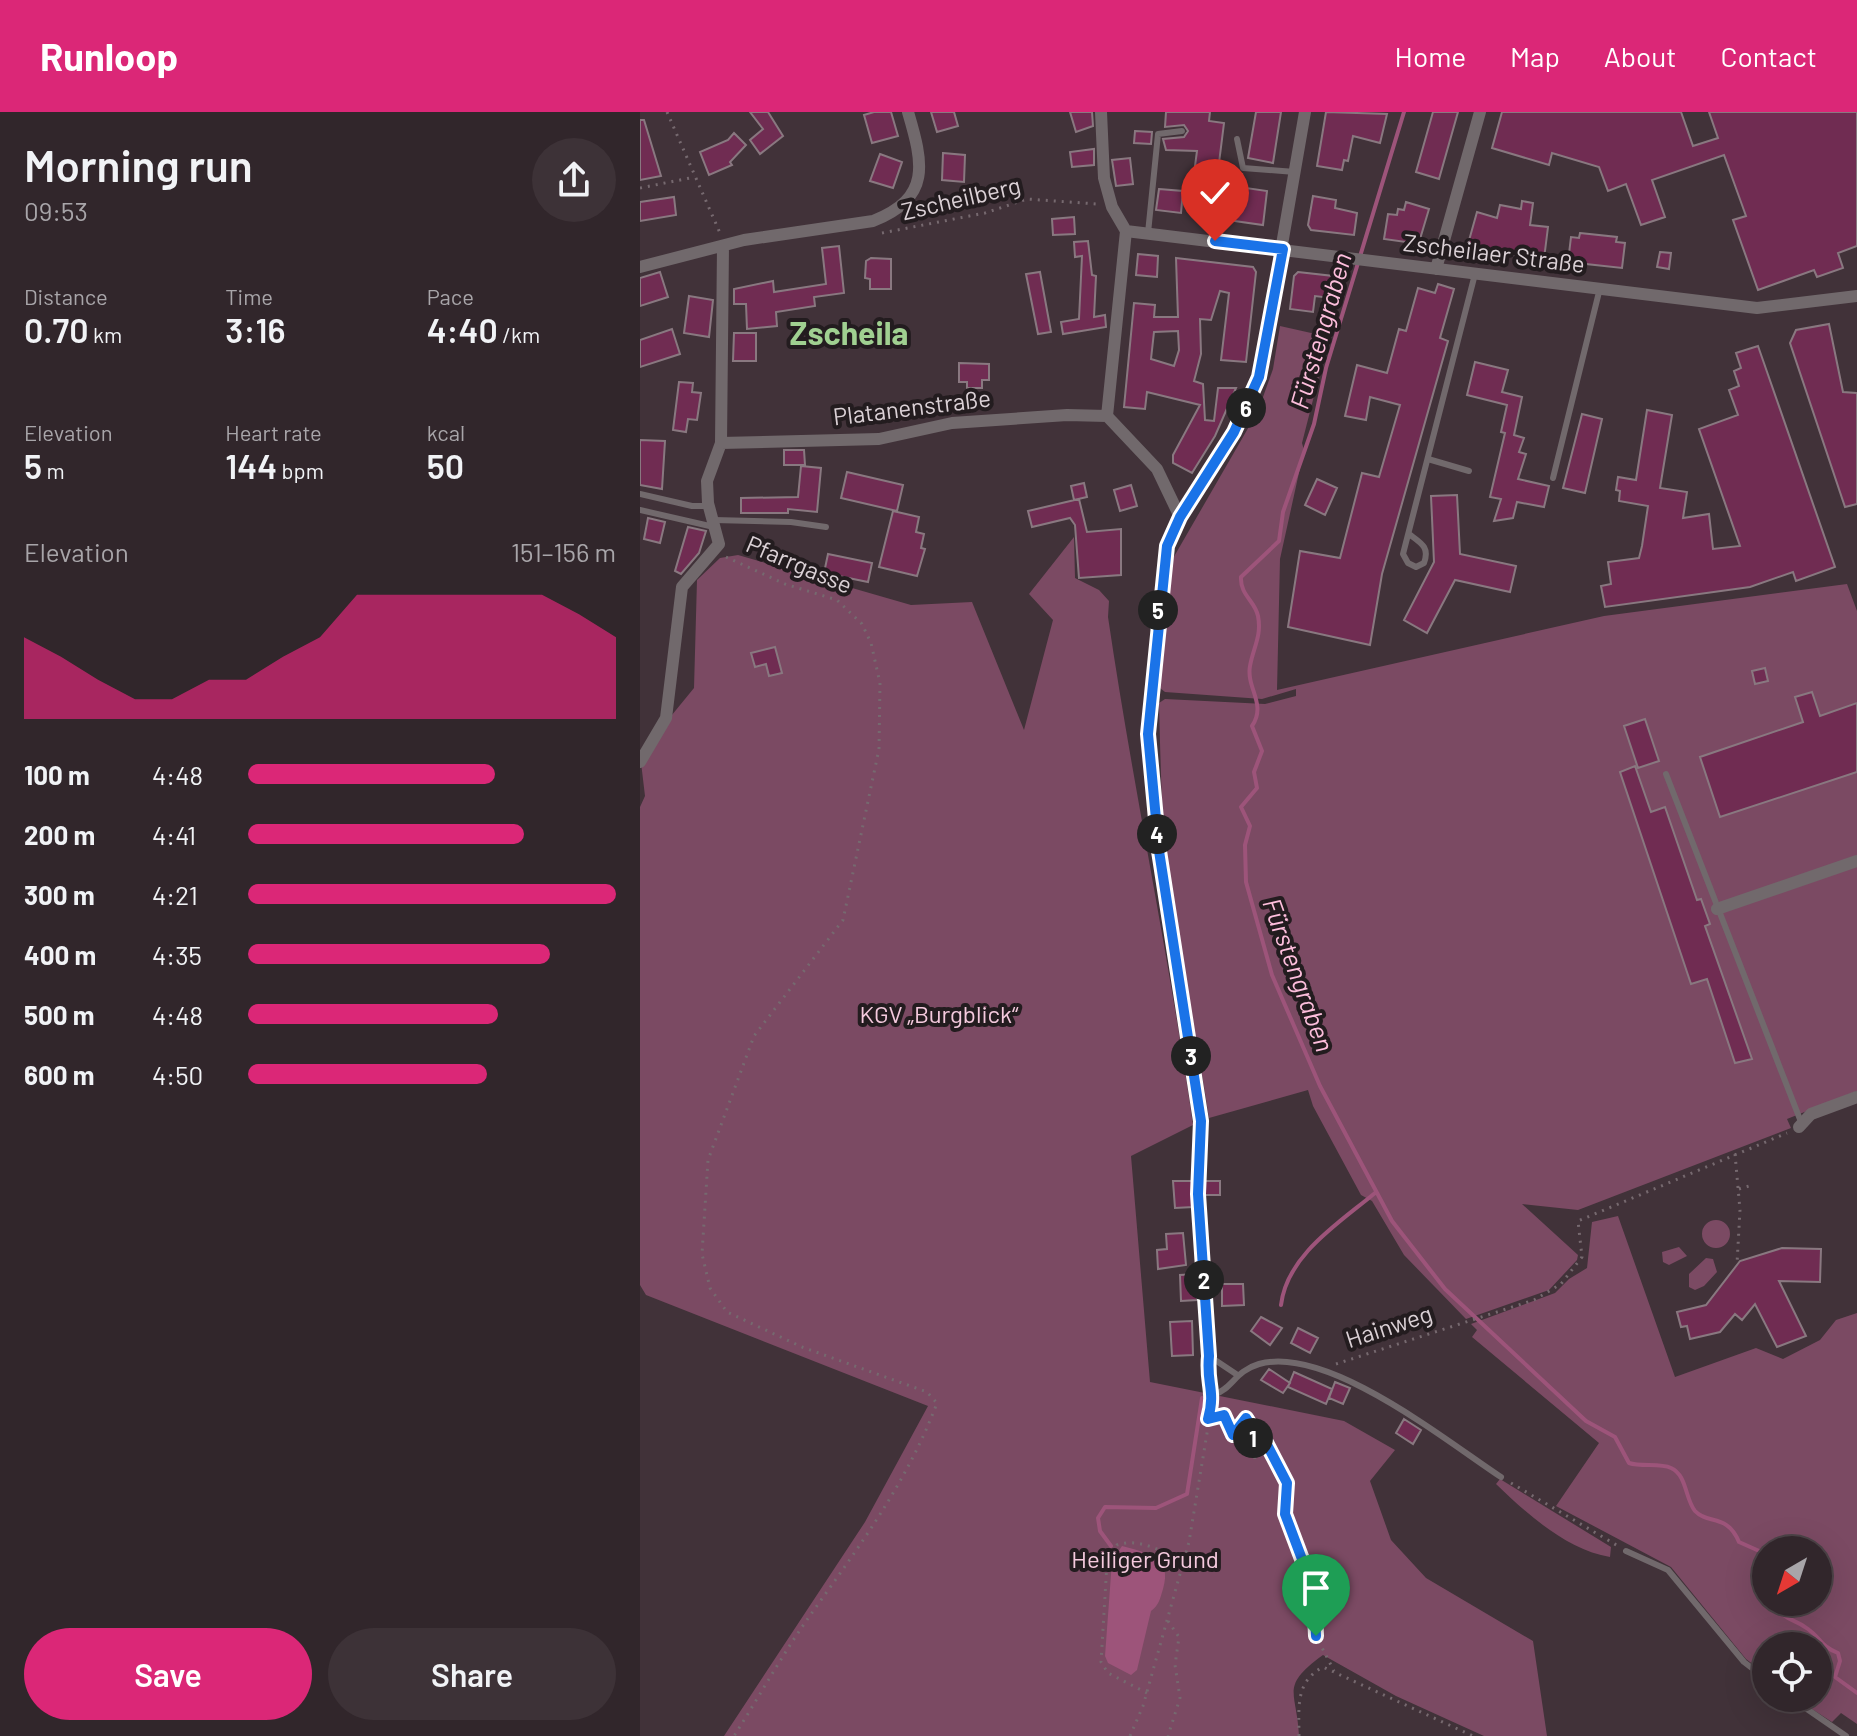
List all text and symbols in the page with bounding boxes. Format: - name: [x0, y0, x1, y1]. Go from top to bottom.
- text: Runloop: [40, 33, 178, 79]
- text: Home: [1395, 39, 1466, 73]
- text: Map: [1510, 39, 1560, 73]
- text: About: [1604, 39, 1676, 73]
- text: Contact: [1720, 39, 1817, 73]
- text: Morning run: [24, 138, 253, 191]
- button: share: [532, 138, 616, 222]
- pin: [1181, 159, 1249, 241]
- street label: Zscheilberg: [898, 170, 1023, 225]
- icon: check: [1193, 171, 1237, 215]
- text: 09:53: [24, 195, 88, 226]
- street label: Zscheilaer Straße: [1402, 227, 1587, 278]
- water label: Fürstengraben: [1282, 249, 1357, 412]
- text: Distance: [24, 283, 108, 309]
- text: Time: [225, 283, 273, 309]
- text: Pace: [427, 283, 474, 309]
- text: 0.70: [24, 309, 89, 350]
- text: 3:16: [225, 309, 285, 350]
- text: 4:40: [427, 309, 498, 350]
- district label: Zscheila: [790, 313, 908, 351]
- text: km: [89, 321, 122, 347]
- text: /km: [498, 321, 540, 347]
- street label: Platanenstraße: [831, 382, 992, 431]
- pin: 6: [1226, 388, 1266, 428]
- text: 6: [1240, 395, 1252, 421]
- text: Elevation: [24, 419, 113, 445]
- text: Heart rate: [225, 419, 322, 445]
- text: kcal: [427, 419, 465, 445]
- text: 5: [24, 445, 42, 486]
- text: 144: [225, 445, 277, 486]
- text: 50: [427, 445, 464, 486]
- text: m: [42, 457, 65, 483]
- text: bpm: [277, 457, 324, 483]
- street label: Pfarrgasse: [742, 528, 857, 599]
- text: Elevation: [24, 536, 129, 567]
- text: 151–156 m: [511, 536, 616, 567]
- pin: 5: [1138, 590, 1178, 630]
- text: 5: [1152, 597, 1164, 623]
- text: 100 m: [24, 759, 90, 790]
- text: 4:48: [152, 759, 203, 790]
- pin: 4: [1137, 814, 1177, 854]
- text: 200 m: [24, 819, 95, 850]
- text: 4:41: [152, 819, 196, 850]
- text: 4: [1150, 821, 1164, 847]
- text: 300 m: [24, 879, 95, 910]
- text: 4:21: [152, 879, 198, 910]
- water label: Fürstengraben: [1257, 893, 1342, 1056]
- text: 400 m: [24, 939, 96, 970]
- text: 4:35: [152, 939, 202, 970]
- text: 500 m: [24, 999, 95, 1030]
- text: 4:48: [152, 999, 203, 1030]
- park label: KGV „Burgblick“: [860, 999, 1019, 1028]
- pin: 3: [1171, 1036, 1211, 1076]
- text: 3: [1185, 1043, 1197, 1069]
- text: 600 m: [24, 1059, 95, 1090]
- text: 4:50: [152, 1059, 203, 1090]
- pin: 2: [1184, 1260, 1224, 1300]
- text: 2: [1198, 1267, 1210, 1293]
- street label: Hainweg: [1342, 1298, 1435, 1353]
- pin: 1: [1233, 1418, 1273, 1458]
- text: 1: [1249, 1425, 1257, 1451]
- north arrow: [1752, 1536, 1832, 1616]
- map controls: [1752, 1536, 1832, 1712]
- park label: Heiliger Grund: [1071, 1544, 1219, 1573]
- pin: [1282, 1554, 1350, 1636]
- icon: arrive: [1294, 1566, 1338, 1610]
- button: Save: [24, 1628, 312, 1720]
- button: Share: [328, 1628, 616, 1720]
- button: locate: [1752, 1632, 1832, 1712]

